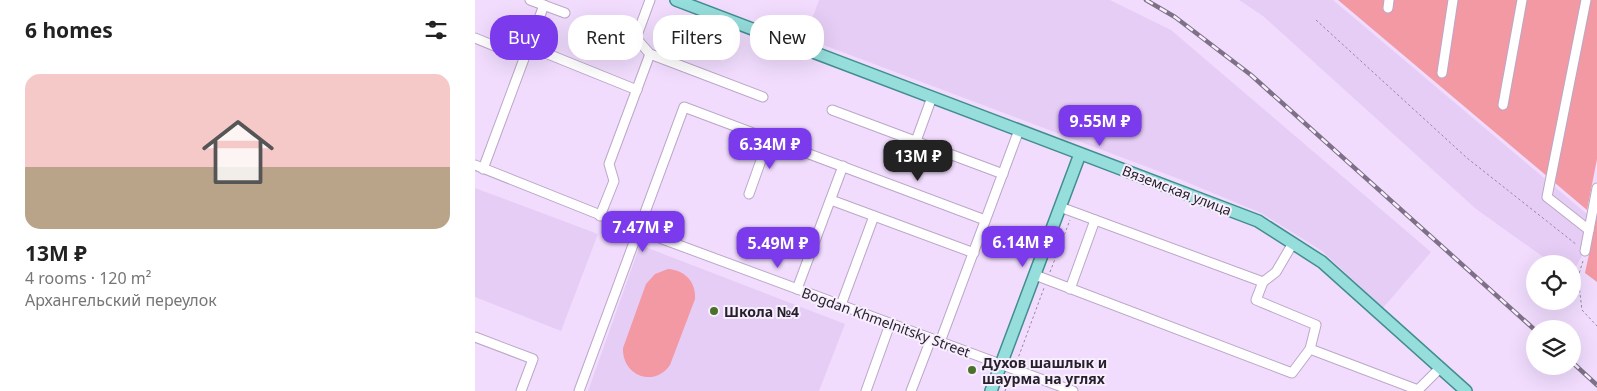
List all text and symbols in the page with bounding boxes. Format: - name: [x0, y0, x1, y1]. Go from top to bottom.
- chip: Buy: [490, 15, 558, 60]
- chip: Rent: [568, 15, 643, 60]
- chip: Filters: [653, 15, 740, 60]
- chip: New: [750, 15, 824, 60]
- text: 6 homes: [25, 16, 113, 44]
- icon: filters: [422, 16, 450, 44]
- pin: 9.55M ₽: [1054, 104, 1146, 147]
- icon: home: [193, 107, 283, 197]
- text: 9.55M ₽: [1070, 110, 1130, 132]
- pin: 6.34M ₽: [724, 128, 816, 170]
- text: 6.34M ₽: [740, 133, 800, 155]
- pin: 13M ₽: [883, 140, 953, 182]
- text: 13M ₽: [894, 145, 942, 167]
- street label: Вяземская улица: [1120, 160, 1234, 220]
- pin: 7.47M ₽: [597, 210, 689, 253]
- text: 7.47M ₽: [613, 216, 673, 238]
- pin: 5.49M ₽: [732, 226, 824, 269]
- pin: 6.14M ₽: [977, 226, 1069, 268]
- text: 6.14M ₽: [993, 231, 1053, 253]
- text: 5.49M ₽: [748, 232, 808, 254]
- text: 13M ₽: [25, 239, 87, 267]
- map controls: [1526, 255, 1581, 375]
- button: locate: [1526, 255, 1581, 310]
- text: 4 rooms · 120 m²: [25, 267, 151, 289]
- street label: Bogdan Khmelnitsky Street: [799, 283, 973, 361]
- text: Архангельский переулок: [25, 289, 217, 311]
- place label: Школа №4: [724, 302, 799, 321]
- marker: Школа №4: [708, 305, 720, 317]
- button: layers: [1526, 320, 1581, 375]
- place label: Духов шашлык и шаурма на углях: [982, 353, 1107, 388]
- marker: Духов шашлык и шаурма на углях: [966, 364, 978, 376]

